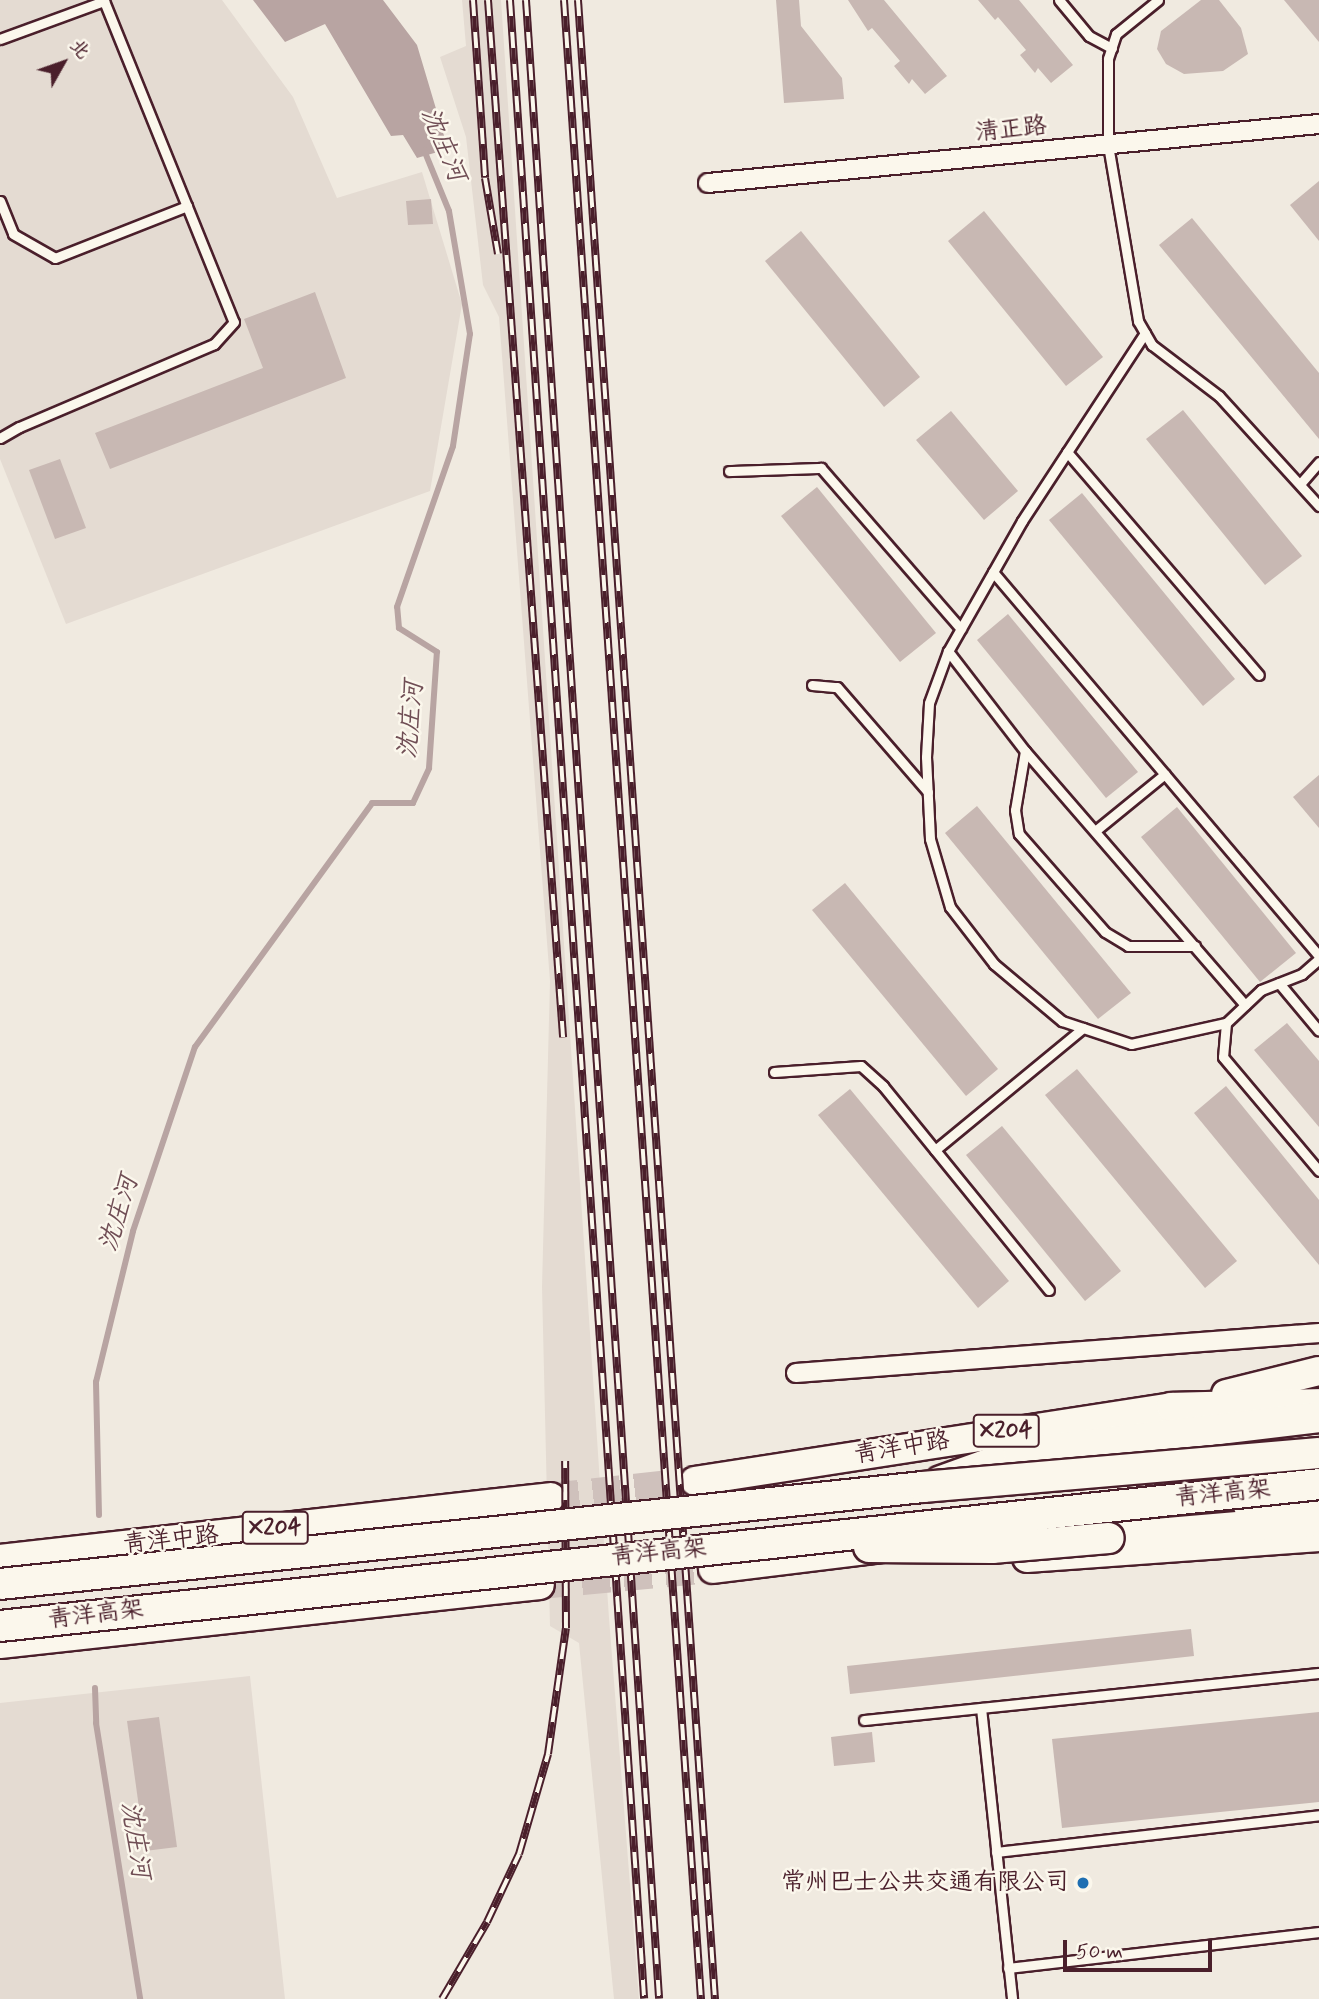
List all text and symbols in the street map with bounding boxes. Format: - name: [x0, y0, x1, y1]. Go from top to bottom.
- north arrow: [28, 28, 98, 98]
- text: 北: [64, 34, 95, 64]
- water label: 沈庄河: [412, 103, 472, 187]
- street label: 清正路: [974, 112, 1048, 148]
- water label: 沈庄河: [393, 680, 431, 760]
- water label: 沈庄河: [94, 1172, 146, 1256]
- road number: X204: [973, 1412, 1039, 1450]
- street label: 青洋中路: [852, 1426, 952, 1470]
- street label: 青洋高架: [1174, 1475, 1272, 1513]
- road number: X204: [242, 1508, 308, 1548]
- street label: 青洋中路: [122, 1521, 220, 1559]
- street label: 青洋高架: [610, 1534, 708, 1572]
- street label: 青洋高架: [47, 1595, 145, 1635]
- water label: 沈庄河: [112, 1799, 156, 1881]
- place label: 常州巴士公共交通有限公司: [781, 1869, 1069, 1897]
- marker: 常州巴士公共交通有限公司: [1075, 1875, 1091, 1891]
- scale bar: [1067, 1926, 1216, 1970]
- text: 50 m: [1076, 1938, 1123, 1966]

